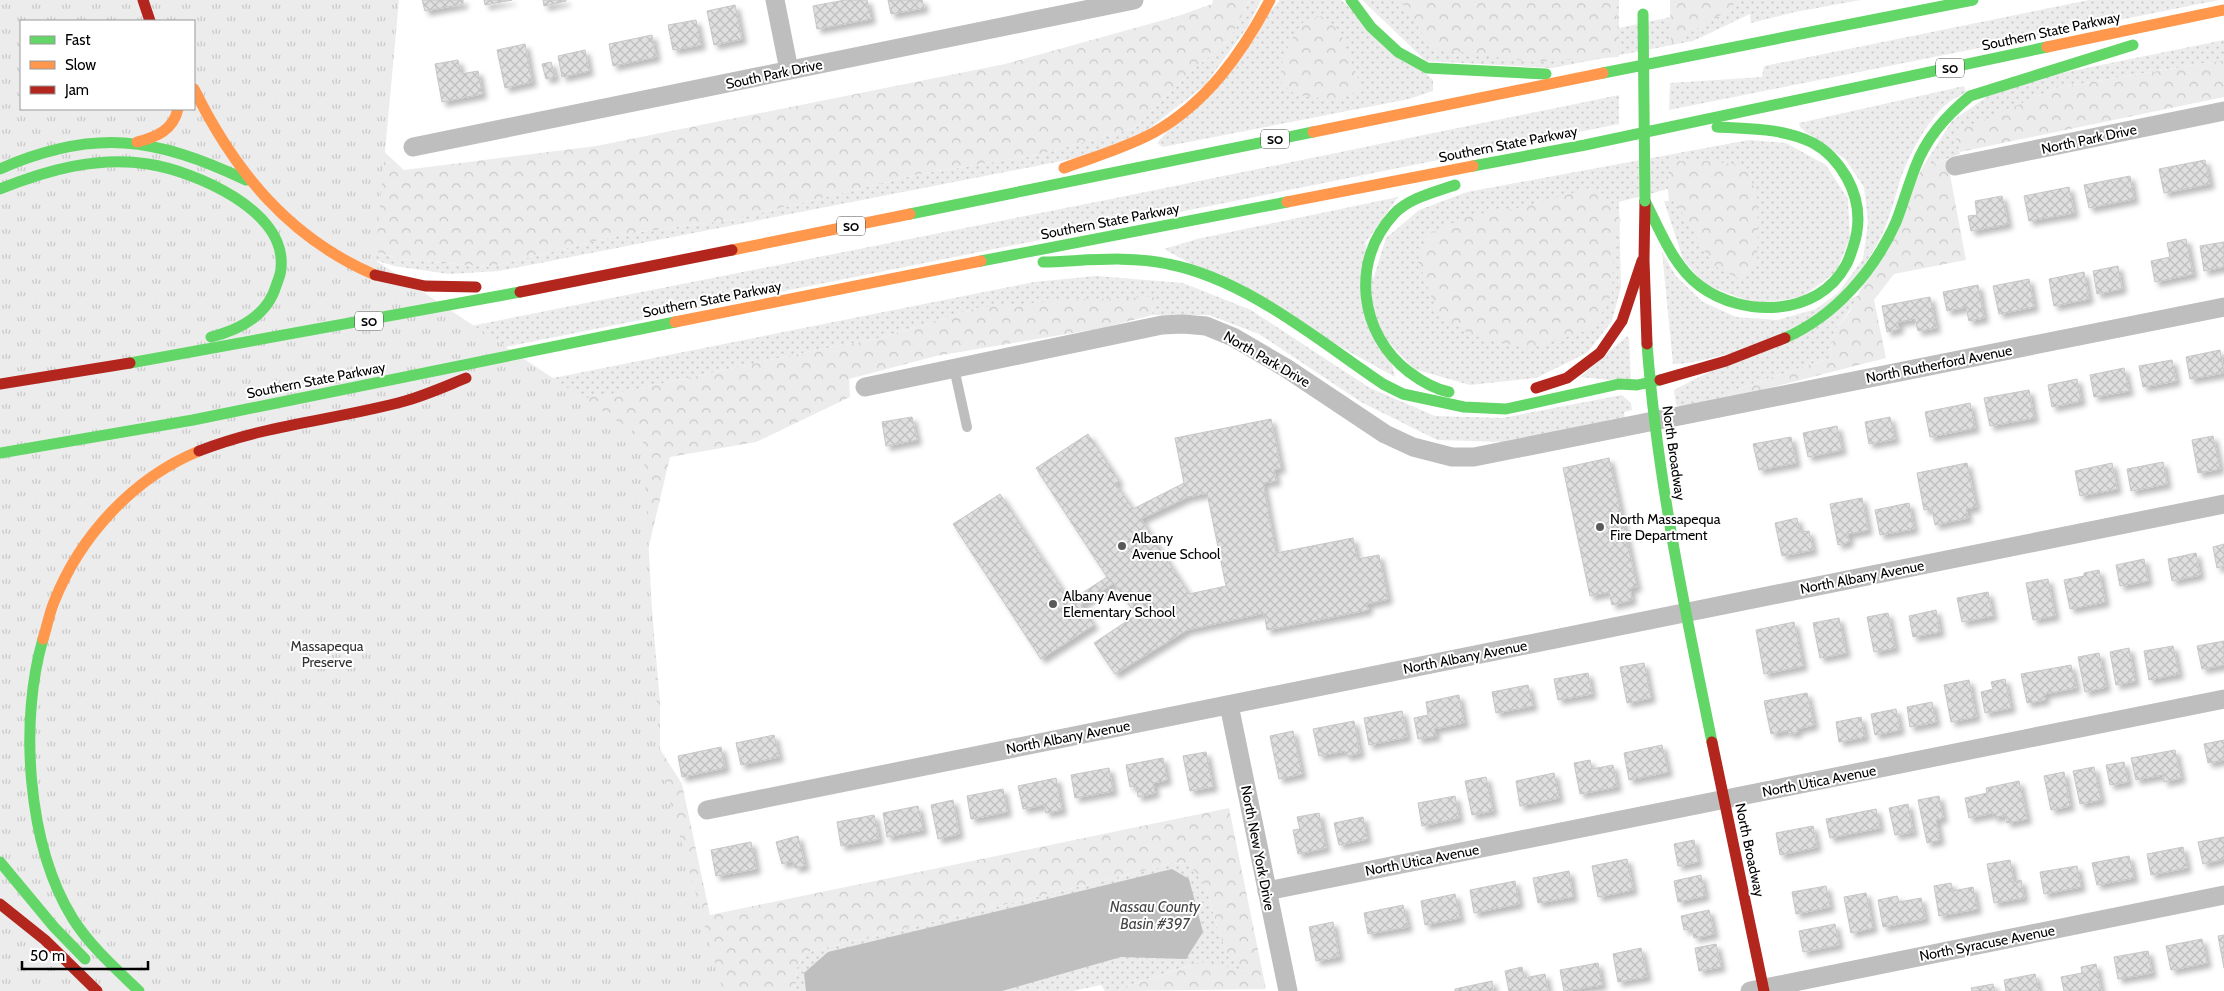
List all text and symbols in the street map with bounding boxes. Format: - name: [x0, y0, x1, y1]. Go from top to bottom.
- street label: Southern State Parkway: [1980, 8, 2122, 54]
- legend: [20, 20, 195, 110]
- text: Fast: [65, 31, 90, 49]
- street label: South Park Drive: [724, 55, 824, 93]
- text: Slow: [65, 56, 96, 74]
- road number: SO: [1936, 58, 1964, 78]
- text: Jam: [64, 81, 89, 99]
- street label: North Park Drive: [2040, 120, 2138, 158]
- street label: Southern State Parkway: [1437, 122, 1579, 166]
- road number: SO: [1261, 130, 1289, 148]
- street label: Southern State Parkway: [1039, 199, 1181, 243]
- road number: SO: [837, 217, 865, 236]
- street label: Southern State Parkway: [641, 277, 783, 321]
- road number: SO: [355, 312, 383, 331]
- street label: North Park Drive: [1220, 327, 1314, 391]
- street label: North Rutherford Avenue: [1864, 341, 2014, 387]
- street label: Southern State Parkway: [245, 358, 387, 402]
- street label: North Broadway: [1658, 404, 1690, 502]
- place label: North Massapequa Fire Department: [1610, 510, 1721, 544]
- marker: North Massapequa Fire Department: [1594, 521, 1606, 533]
- place label: Albany Avenue School: [1132, 529, 1221, 563]
- marker: Albany Avenue School: [1116, 540, 1128, 552]
- street label: North Albany Avenue: [1799, 556, 1925, 598]
- place label: Albany Avenue Elementary School: [1063, 587, 1176, 621]
- marker: Albany Avenue Elementary School: [1047, 598, 1059, 610]
- street label: North Albany Avenue: [1402, 636, 1528, 678]
- park label: Massapequa Preserve: [290, 637, 364, 671]
- street label: North Albany Avenue: [1005, 716, 1131, 758]
- street label: North Utica Avenue: [1761, 761, 1877, 801]
- street label: North New York Drive: [1237, 784, 1279, 912]
- street label: North Broadway: [1731, 801, 1769, 899]
- street label: North Utica Avenue: [1364, 840, 1480, 880]
- water label: Nassau County Basin #397: [1110, 898, 1201, 933]
- street label: North Syracuse Avenue: [1918, 921, 2056, 965]
- scale bar: [22, 938, 149, 970]
- text: 50 m: [30, 947, 65, 965]

